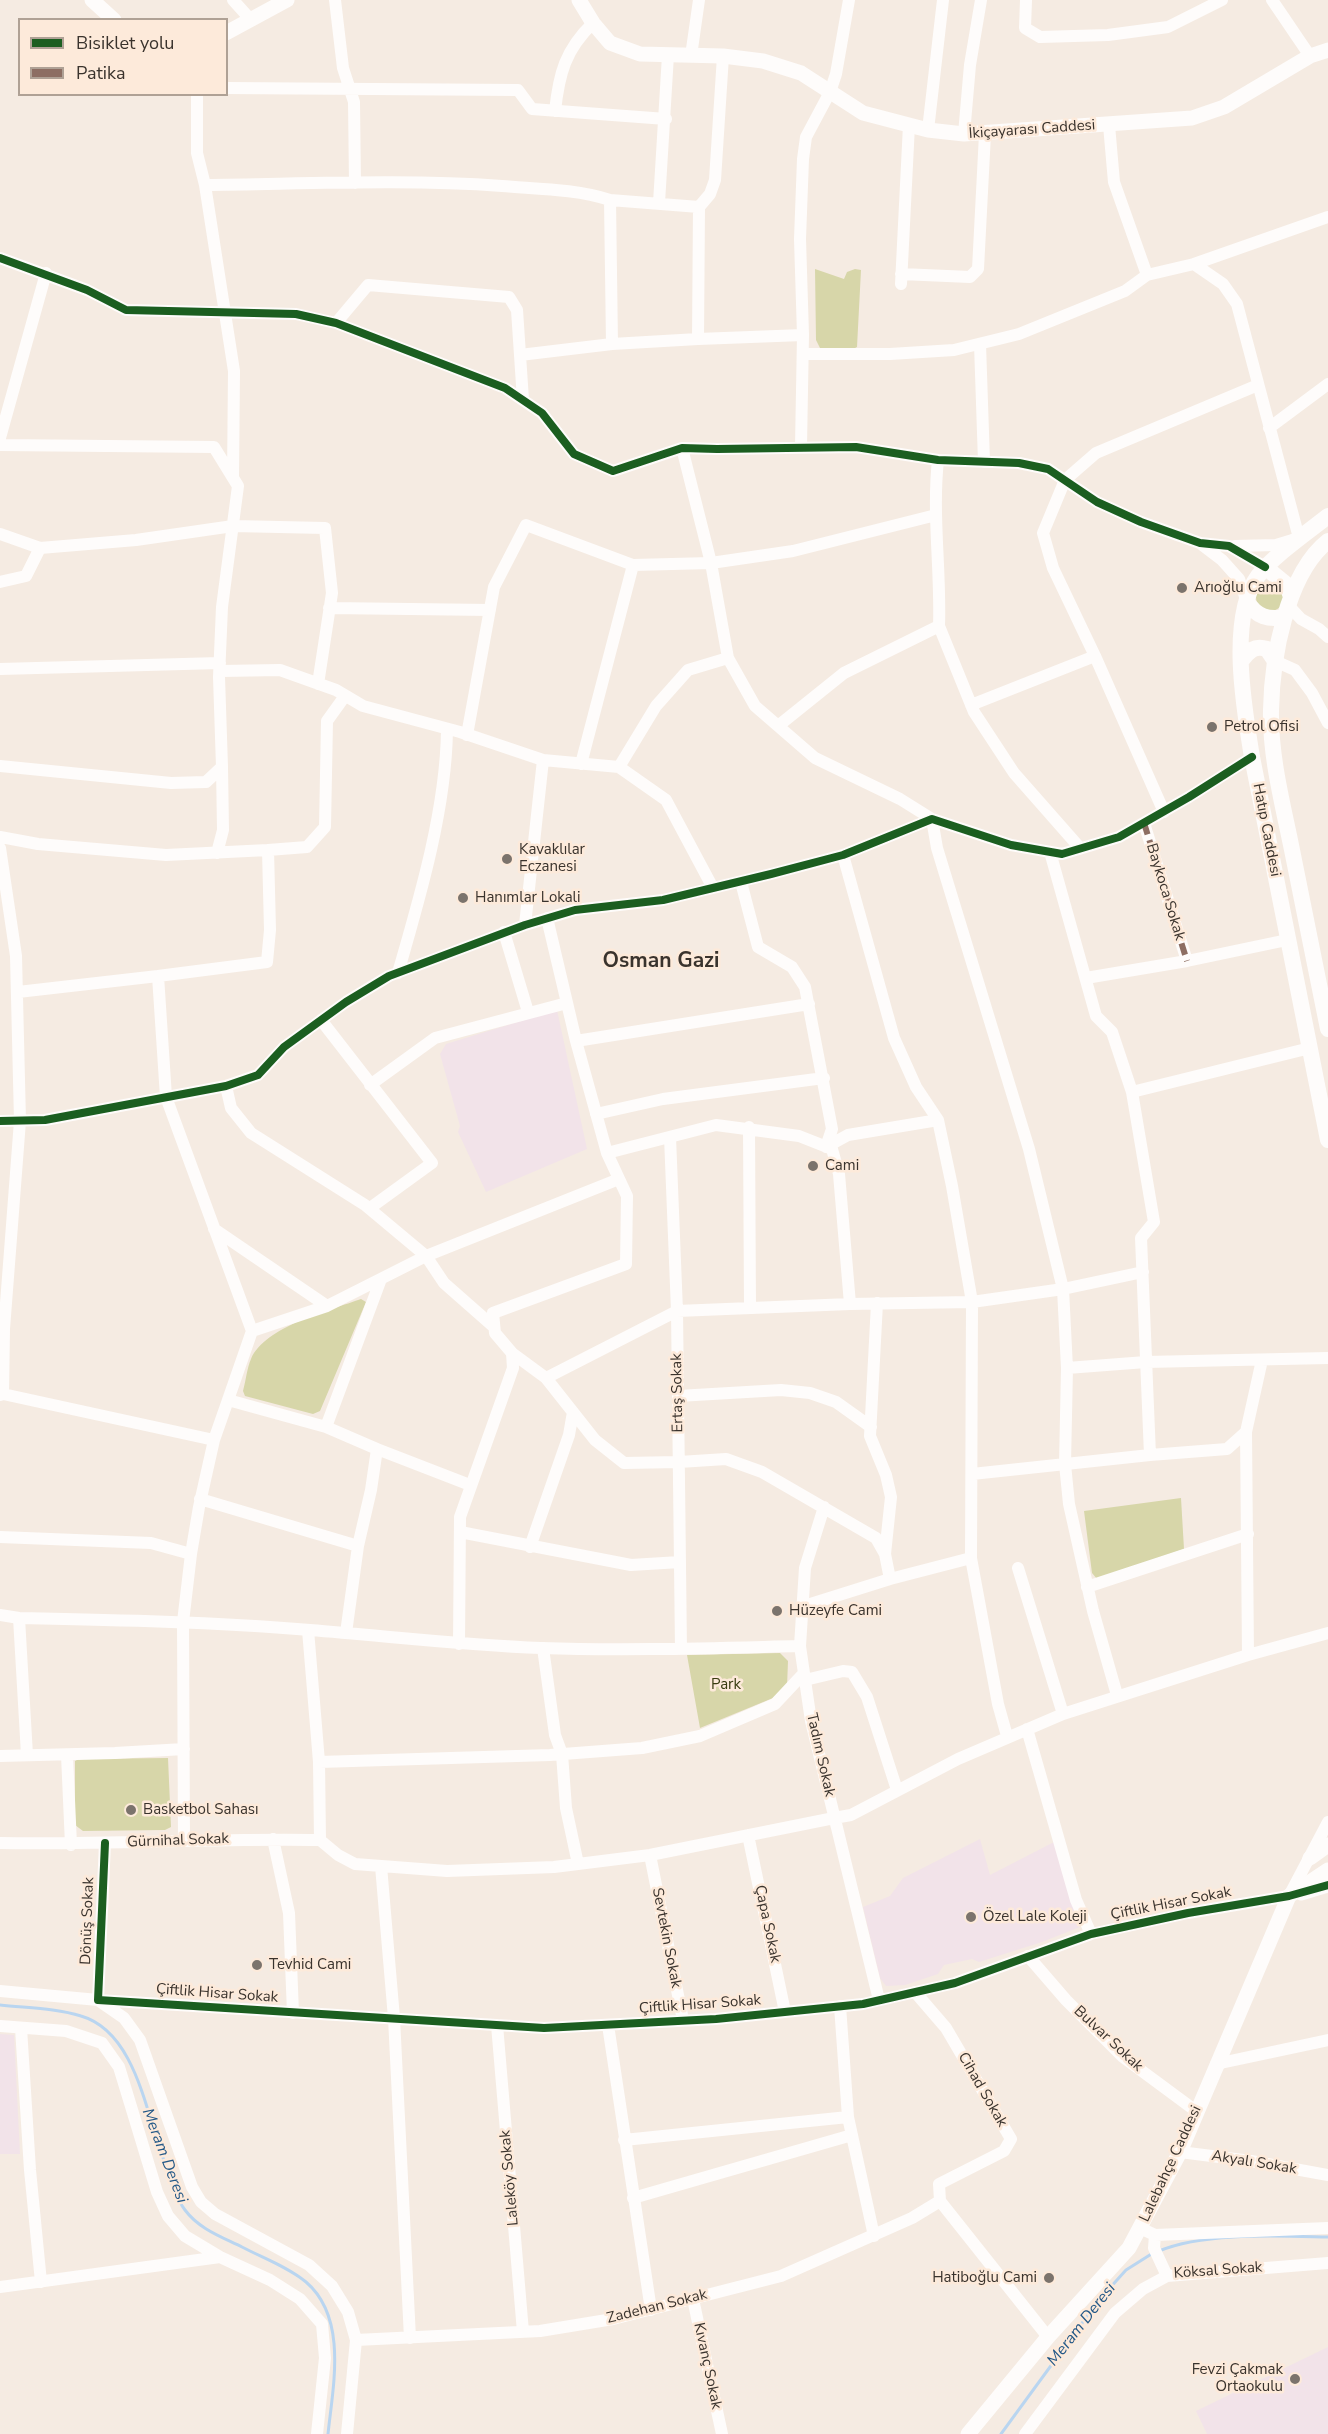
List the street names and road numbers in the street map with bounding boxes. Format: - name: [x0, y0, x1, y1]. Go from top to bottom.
- street label: İkiçayarası Caddesi: [968, 117, 1096, 143]
- street label: Hatıp Caddesi: [1248, 782, 1284, 878]
- street label: Baykoca Sokak: [1142, 841, 1188, 943]
- street label: Ertaş Sokak: [668, 1353, 688, 1433]
- street label: Tadım Sokak: [802, 1711, 838, 1799]
- street label: Gürnihal Sokak: [127, 1830, 229, 1852]
- street label: Dönüş Sokak: [77, 1877, 99, 1965]
- street label: Çiftlik Hisar Sokak: [1109, 1883, 1233, 1925]
- street label: Çapa Sokak: [750, 1884, 784, 1964]
- street label: Sevtekin Sokak: [647, 1886, 685, 1990]
- street label: Çiftlik Hisar Sokak: [155, 1981, 279, 2007]
- street label: Çiftlik Hisar Sokak: [638, 1992, 762, 2018]
- street label: Bulvar Sokak: [1070, 2002, 1146, 2076]
- street label: Cihad Sokak: [953, 2050, 1011, 2130]
- street label: Lalebahçe Caddesi: [1136, 2103, 1206, 2225]
- street label: Laleköy Sokak: [497, 2129, 523, 2227]
- street label: Akyalı Sokak: [1210, 2147, 1298, 2179]
- street label: Köksal Sokak: [1173, 2259, 1263, 2283]
- street label: Zadehan Sokak: [605, 2286, 709, 2328]
- street label: Kıvanç Sokak: [689, 2321, 725, 2411]

